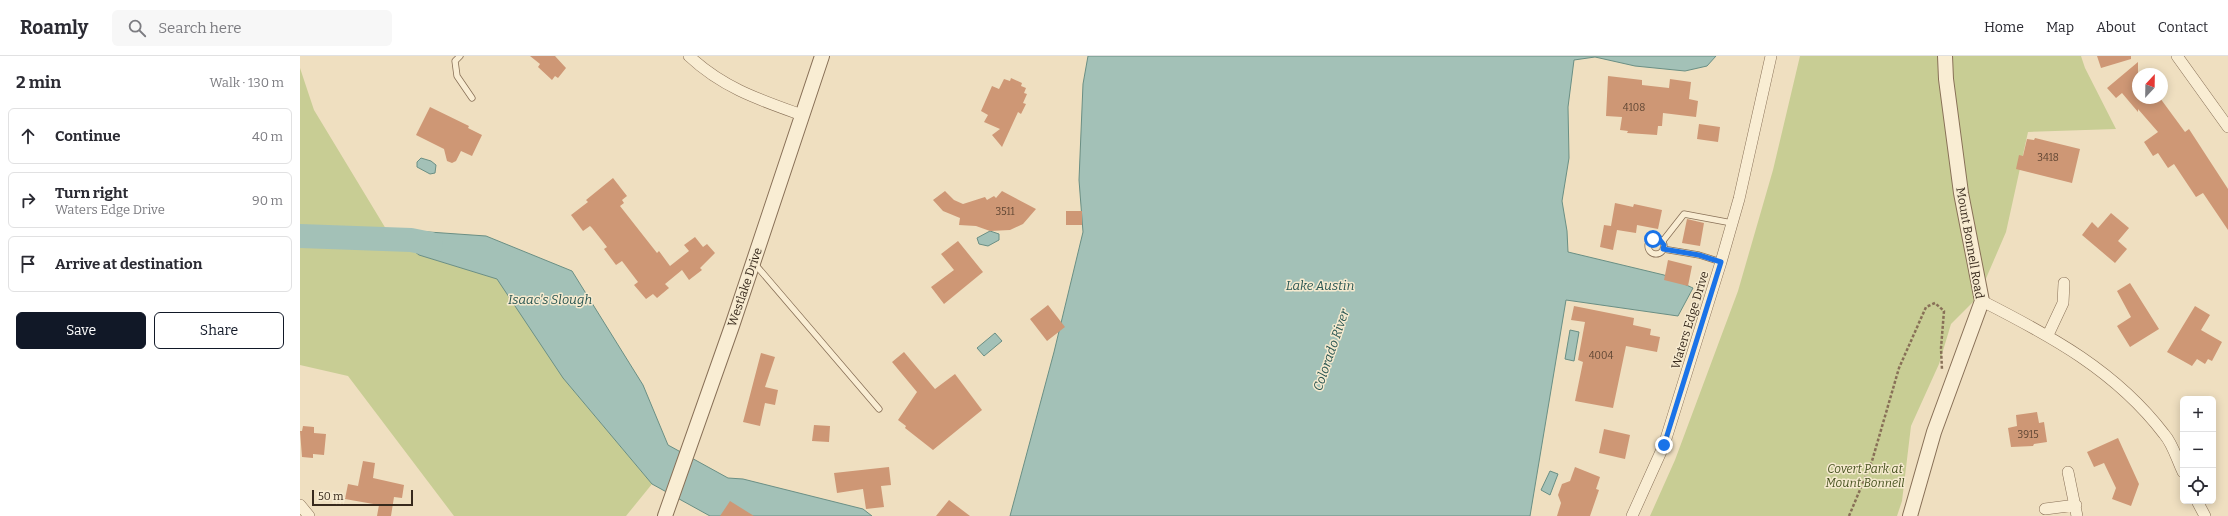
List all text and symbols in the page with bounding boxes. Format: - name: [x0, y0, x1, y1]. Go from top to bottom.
- search box: [112, 10, 392, 46]
- text: Roamly: [20, 16, 88, 39]
- icon: search: [126, 17, 148, 39]
- text: Search here: [158, 19, 242, 37]
- text: Home: [1984, 19, 2024, 36]
- text: Map: [2046, 19, 2074, 36]
- text: About: [2096, 19, 2136, 36]
- text: Contact: [2158, 19, 2208, 36]
- north arrow: [2132, 68, 2168, 104]
- text: 2 min: [16, 72, 61, 93]
- text: Walk · 130 m: [210, 75, 284, 90]
- house number: 4108: [1623, 102, 1645, 114]
- icon: ahead: [17, 125, 39, 147]
- text: Continue: [55, 127, 121, 145]
- text: 40 m: [252, 129, 283, 144]
- house number: 3418: [2037, 152, 2059, 164]
- text: Turn right: [55, 184, 128, 202]
- street label: Mount Bonnell Road: [1953, 186, 1987, 300]
- icon: right: [17, 189, 39, 211]
- text: 90 m: [252, 193, 283, 208]
- text: Waters Edge Drive: [55, 202, 165, 217]
- house number: 3511: [995, 206, 1015, 218]
- route start: [1644, 230, 1662, 248]
- street label: Westlake Drive: [725, 246, 765, 328]
- icon: arrive: [17, 253, 39, 275]
- text: Arrive at destination: [55, 255, 202, 273]
- street label: Waters Edge Drive: [1668, 269, 1712, 371]
- water label: Lake Austin: [1286, 278, 1354, 293]
- water label: Isaac's Slough: [508, 292, 592, 307]
- water label: Colorado River: [1310, 307, 1352, 393]
- button: Save: [16, 312, 146, 349]
- button: Share: [154, 312, 284, 349]
- house number: 4004: [1589, 350, 1613, 362]
- map controls: [2180, 396, 2216, 504]
- button: +: [2180, 396, 2216, 432]
- house number: 3915: [2018, 429, 2038, 441]
- button: −: [2180, 432, 2216, 468]
- route end: [1655, 436, 1673, 454]
- park label: Covert Park at Mount Bonnell: [1825, 462, 1905, 490]
- button: locate: [2180, 468, 2216, 504]
- scale bar: [312, 488, 413, 507]
- text: 50 m: [318, 490, 344, 503]

